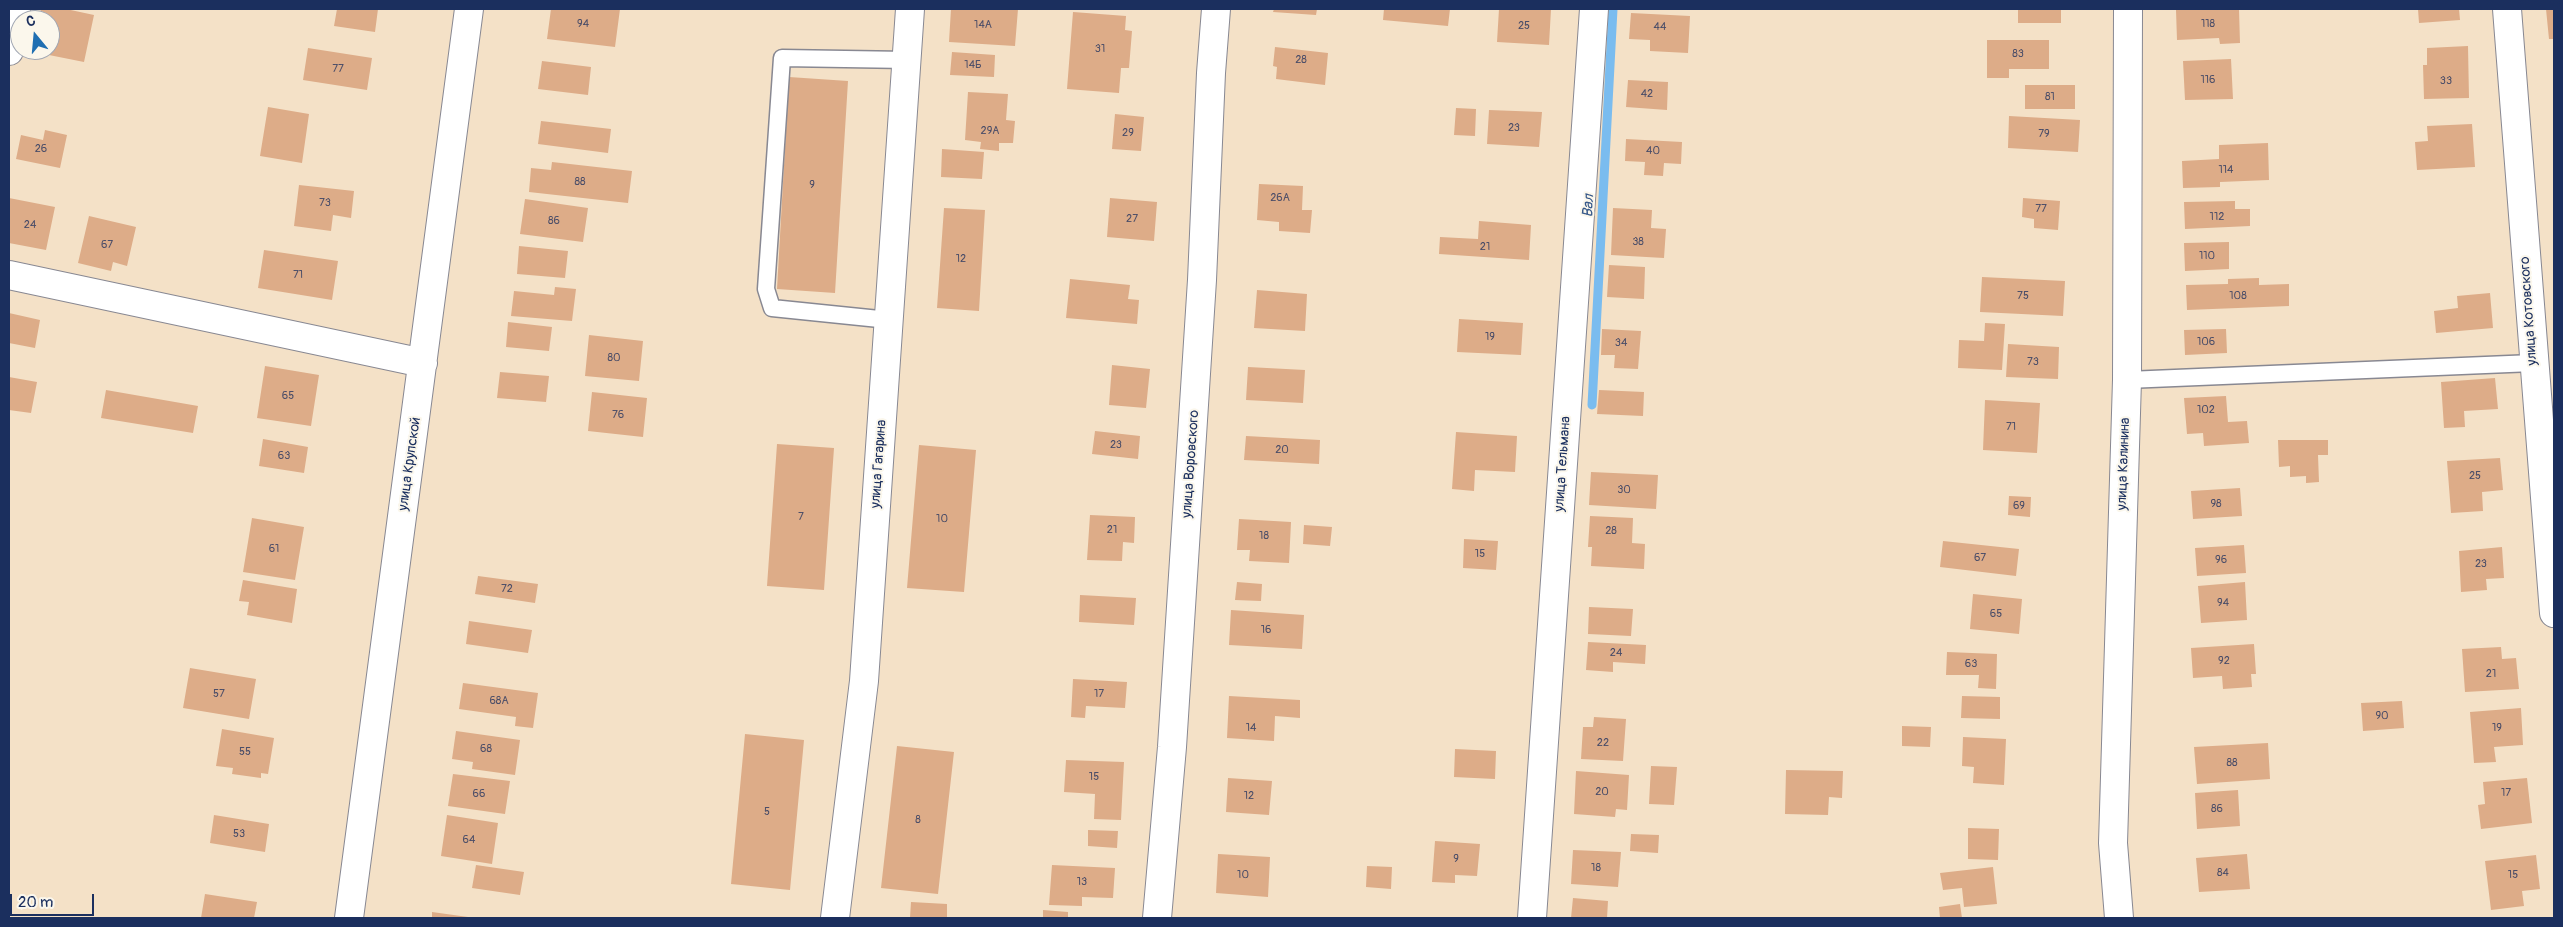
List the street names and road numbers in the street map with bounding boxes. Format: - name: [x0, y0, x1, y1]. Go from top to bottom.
- street label: улица Котовского: [2517, 256, 2541, 366]
- street label: улица Воровского: [1179, 409, 1203, 519]
- street label: улица Крупской: [395, 416, 425, 512]
- street label: улица Тельмана: [1551, 416, 1575, 512]
- street label: улица Калинина: [2114, 417, 2134, 511]
- street label: улица Гагарина: [868, 419, 890, 509]

